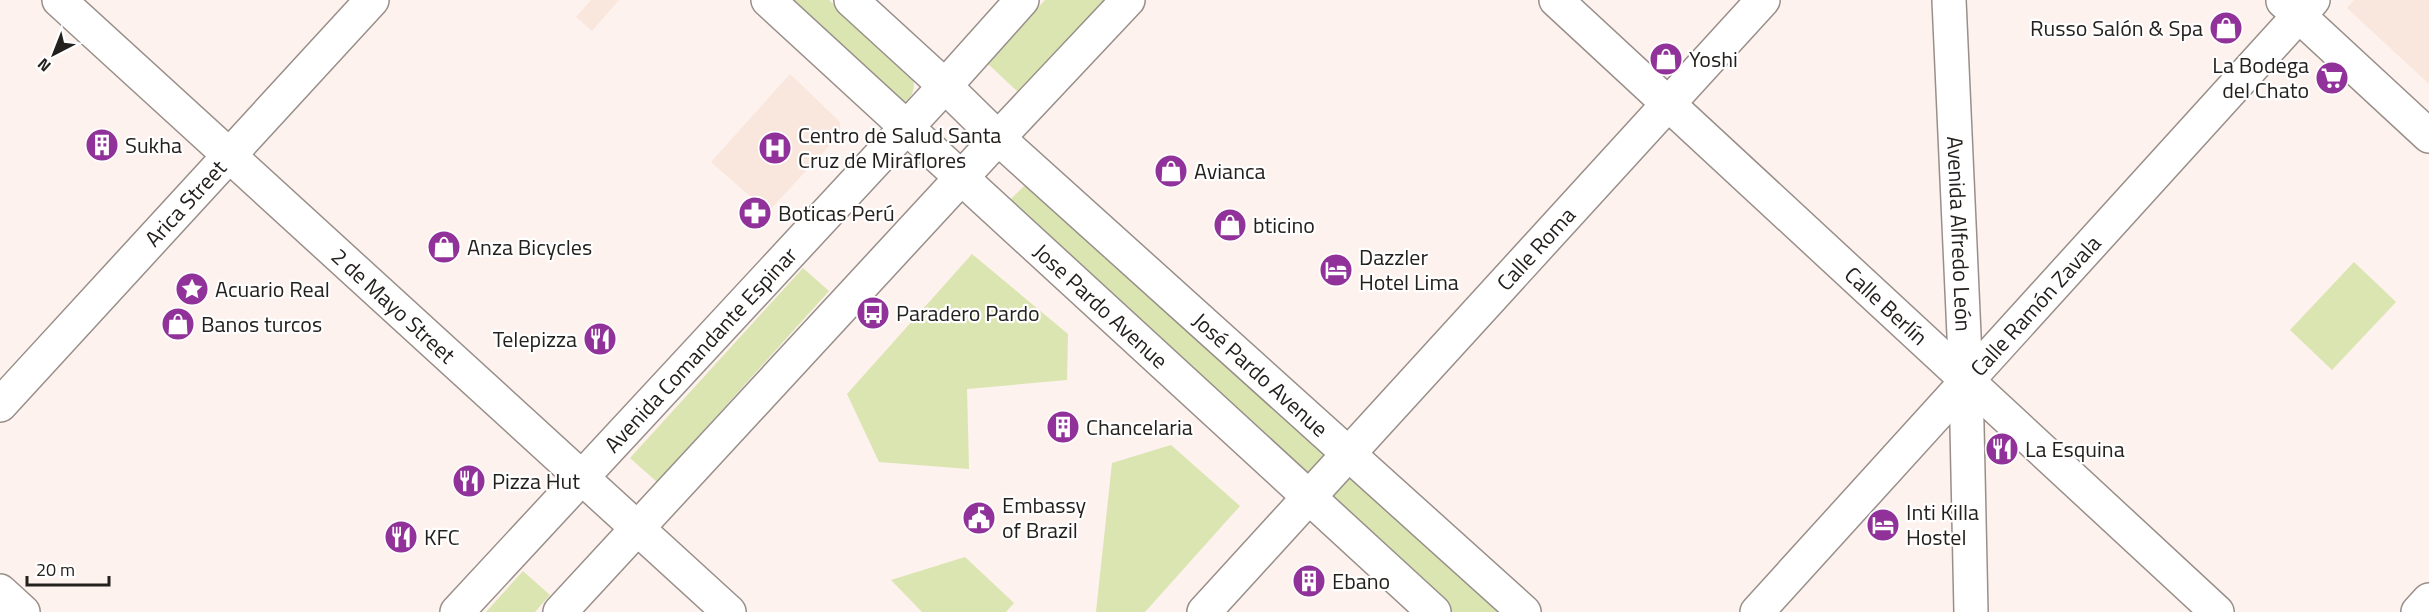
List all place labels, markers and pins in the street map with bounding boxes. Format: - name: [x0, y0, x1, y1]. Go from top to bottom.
- shop icon: Russo Salón & Spa: [2208, 10, 2244, 46]
- place label: Russo Salón & Spa: [2030, 11, 2203, 45]
- shop icon: Yoshi: [1648, 41, 1684, 77]
- place label: Yoshi: [1689, 42, 1738, 76]
- place label: La Bodega del Chato: [2212, 48, 2309, 107]
- supermarket icon: La Bodega del Chato: [2314, 60, 2350, 96]
- place label: Centro de Salud Santa Cruz de Miraflores: [798, 118, 1001, 177]
- building icon: Sukha: [84, 127, 120, 163]
- place label: Sukha: [125, 128, 182, 162]
- hospital icon: Centro de Salud Santa Cruz de Miraflores: [757, 130, 793, 166]
- shop icon: Avianca: [1153, 153, 1189, 189]
- place label: Avianca: [1194, 154, 1266, 188]
- pharmacy icon: Boticas Perú: [737, 195, 773, 231]
- place label: Boticas Perú: [778, 196, 895, 230]
- shop icon: bticino: [1212, 207, 1248, 243]
- place label: bticino: [1253, 208, 1315, 242]
- shop icon: Anza Bicycles: [426, 229, 462, 265]
- place label: Anza Bicycles: [467, 230, 592, 264]
- place label: Dazzler Hotel Lima: [1359, 240, 1459, 299]
- hotel icon: Dazzler Hotel Lima: [1318, 252, 1354, 288]
- place icon: Acuario Real: [174, 271, 210, 307]
- place label: Acuario Real: [215, 272, 330, 306]
- bus stop icon: Paradero Pardo: [855, 295, 891, 331]
- place label: Paradero Pardo: [896, 296, 1040, 330]
- shop icon: Banos turcos: [160, 306, 196, 342]
- place label: Banos turcos: [201, 307, 322, 341]
- restaurant icon: Telepizza: [582, 321, 618, 357]
- place label: Telepizza: [493, 322, 577, 356]
- building icon: Chancelaria: [1045, 409, 1081, 445]
- place label: Chancelaria: [1086, 410, 1193, 444]
- restaurant icon: La Esquina: [1984, 431, 2020, 467]
- place label: La Esquina: [2025, 432, 2125, 466]
- restaurant icon: Pizza Hut: [451, 463, 487, 499]
- place label: Pizza Hut: [492, 464, 580, 498]
- place label: Embassy of Brazil: [1002, 488, 1086, 547]
- place label: Inti Killa Hostel: [1906, 495, 1979, 554]
- public building icon: Embassy of Brazil: [961, 500, 997, 536]
- hotel icon: Inti Killa Hostel: [1865, 507, 1901, 543]
- restaurant icon: KFC: [383, 519, 419, 555]
- place label: KFC: [424, 520, 460, 554]
- building icon: Ebano: [1291, 563, 1327, 599]
- place label: Ebano: [1332, 564, 1390, 598]

